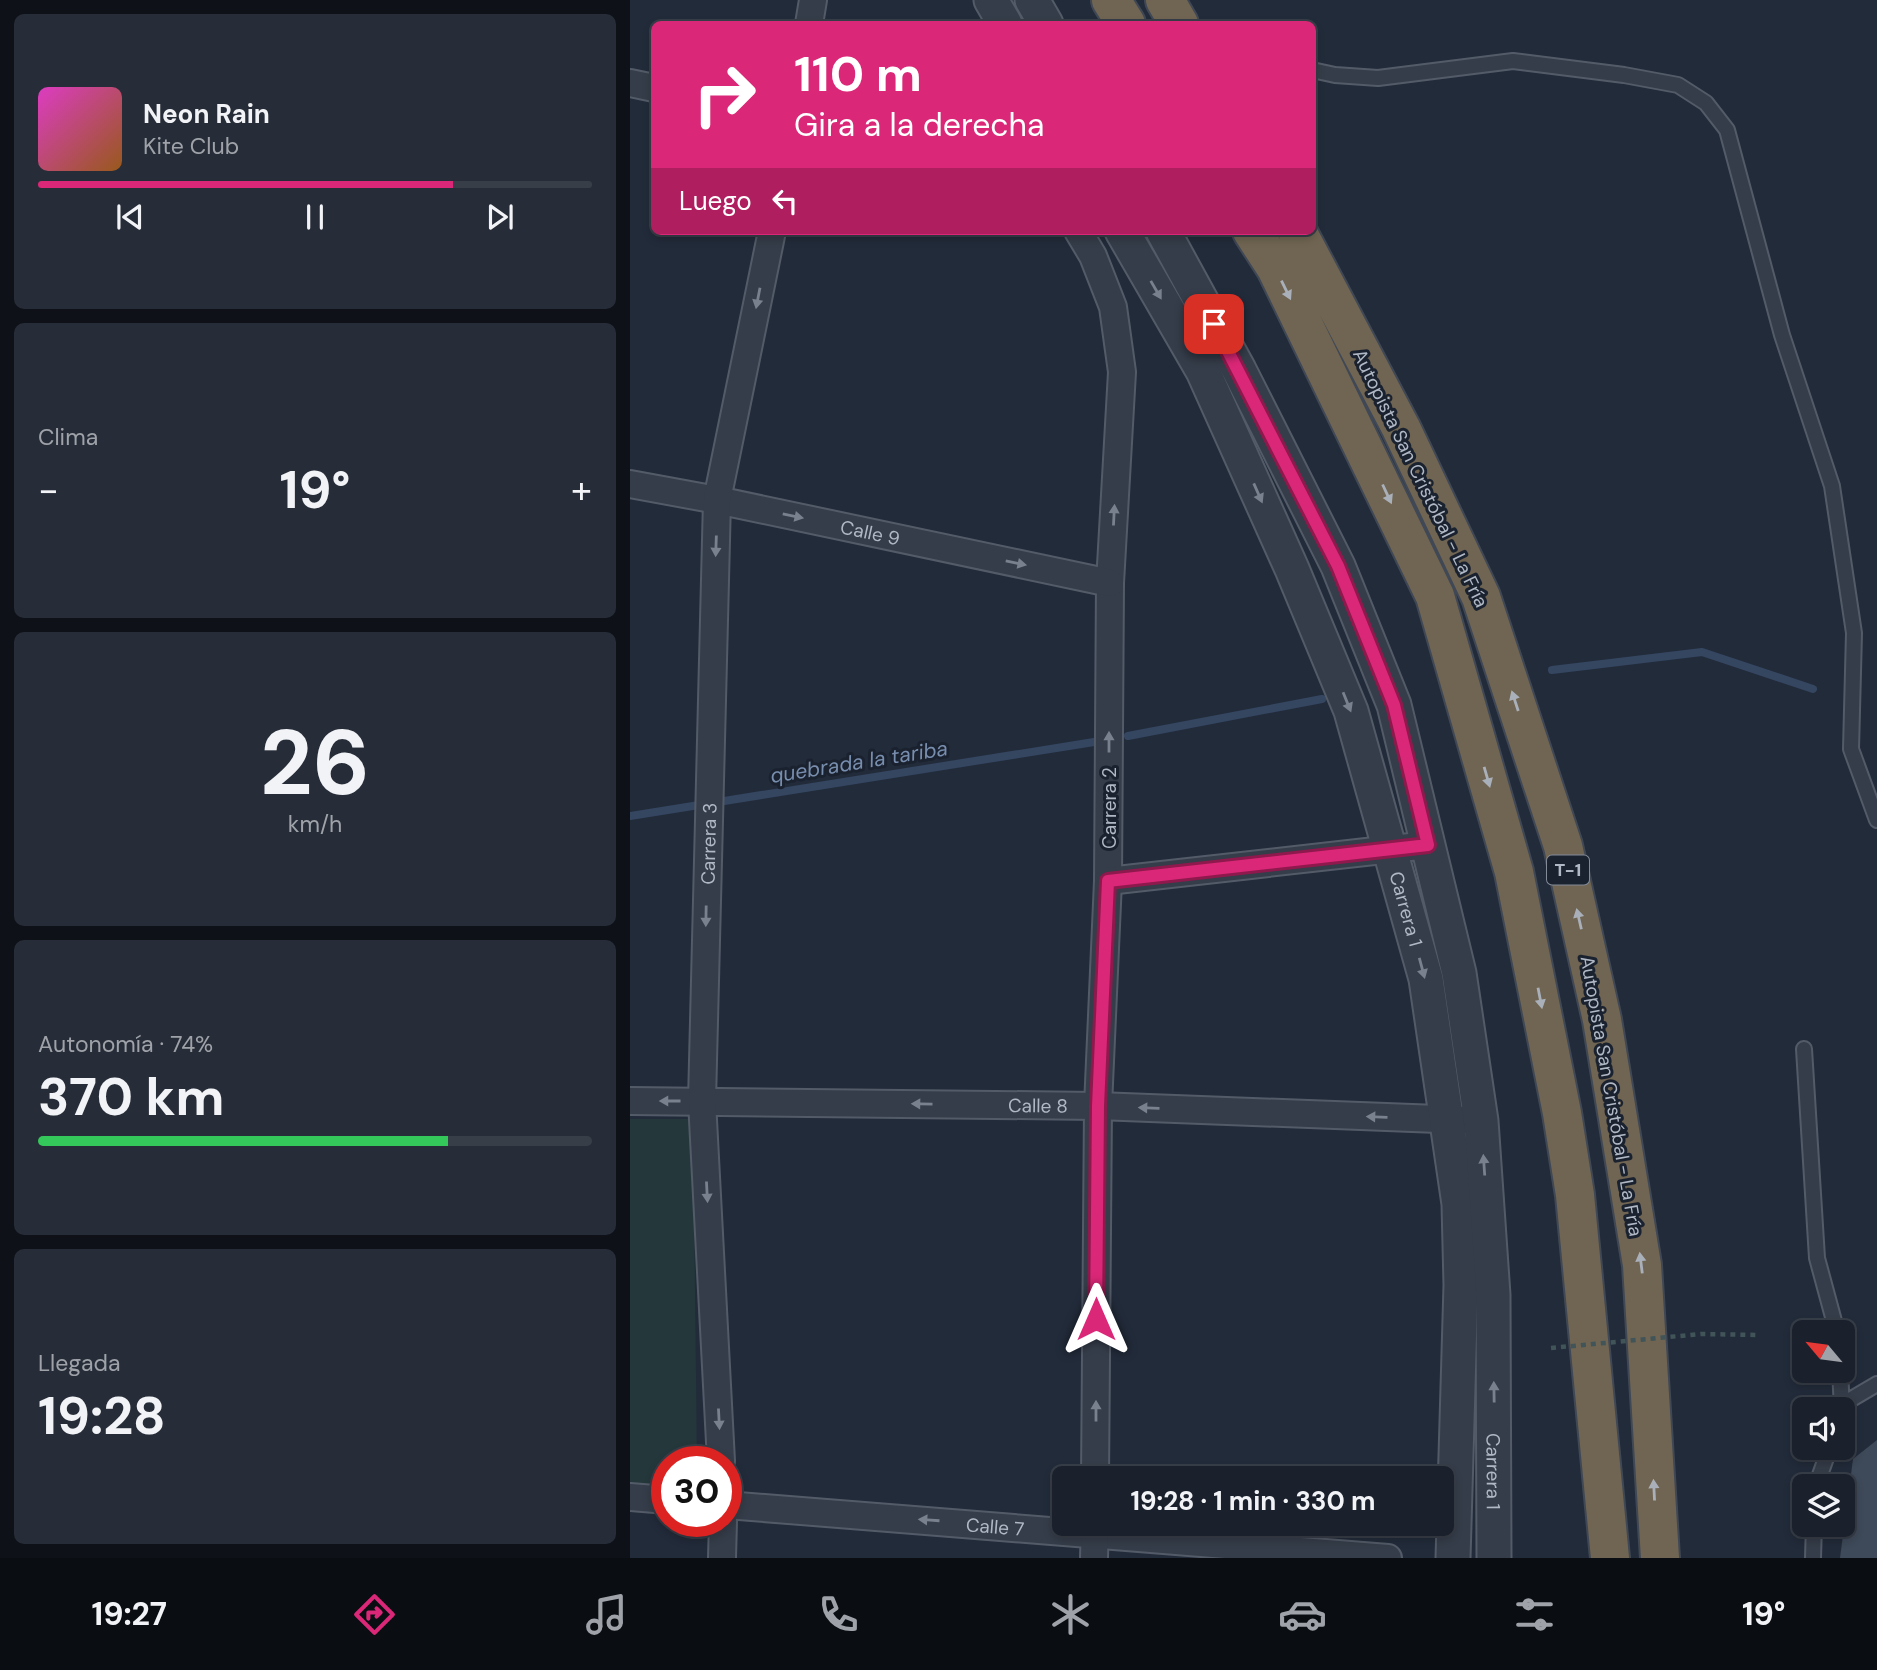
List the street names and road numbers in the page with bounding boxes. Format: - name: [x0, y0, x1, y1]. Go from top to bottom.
- street label: Autopista San Cristóbal - La Fría: [1347, 345, 1494, 611]
- street label: Calle 9: [838, 514, 902, 551]
- street label: Carrera 2: [1097, 767, 1122, 849]
- street label: Carrera 3: [695, 802, 722, 885]
- road number: T-1: [1547, 856, 1589, 884]
- street label: Carrera 1: [1383, 869, 1428, 949]
- street label: Autopista San Cristóbal - La Fría: [1575, 954, 1649, 1238]
- street label: Calle 8: [1008, 1093, 1068, 1119]
- street label: Carrera 1: [1481, 1433, 1506, 1510]
- street label: Calle 7: [965, 1512, 1025, 1542]

